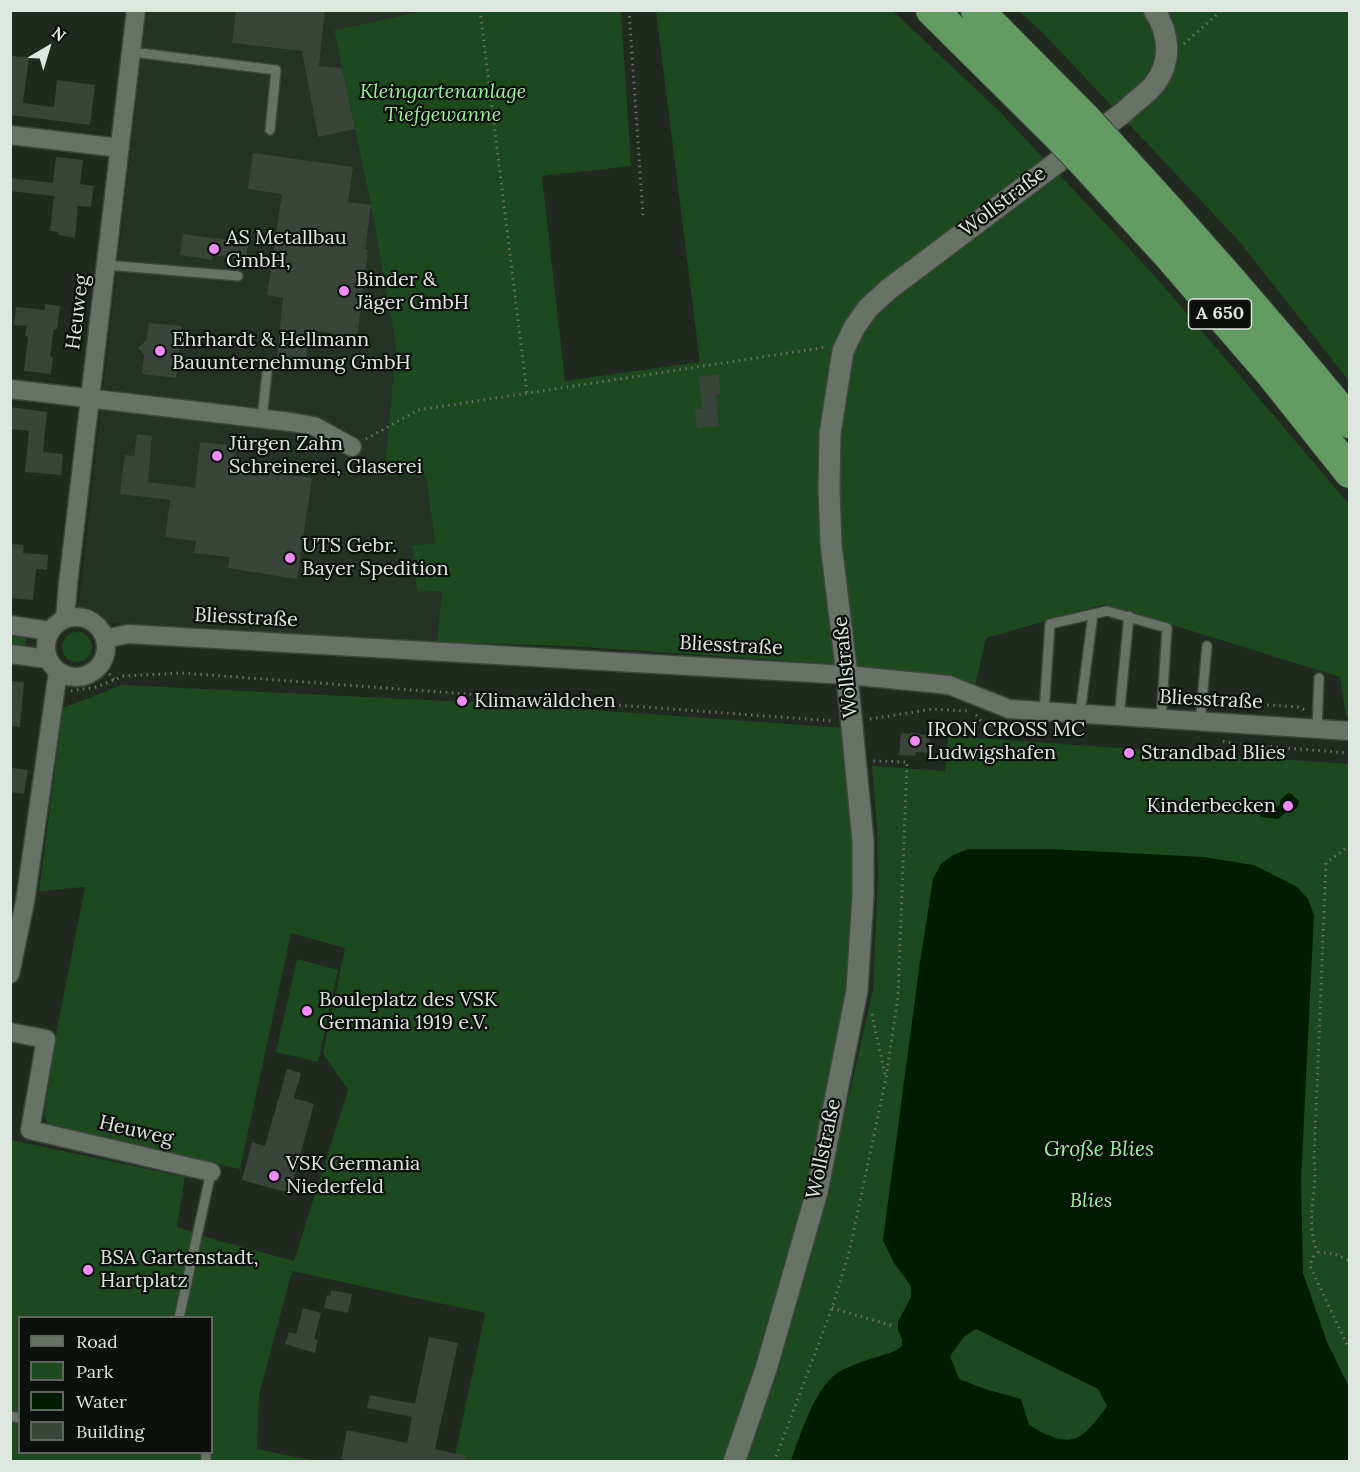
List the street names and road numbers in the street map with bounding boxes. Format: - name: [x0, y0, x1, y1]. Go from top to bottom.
- street label: Wollstraße: [955, 162, 1051, 242]
- street label: Heuweg: [61, 273, 95, 351]
- road number: A 650: [1188, 299, 1252, 329]
- street label: Bliesstraße: [194, 603, 298, 633]
- street label: Wollstraße: [829, 615, 863, 719]
- street label: Bliesstraße: [679, 631, 783, 661]
- street label: Bliesstraße: [1159, 685, 1263, 715]
- street label: Wollstraße: [802, 1097, 846, 1201]
- street label: Heuweg: [97, 1111, 175, 1151]

